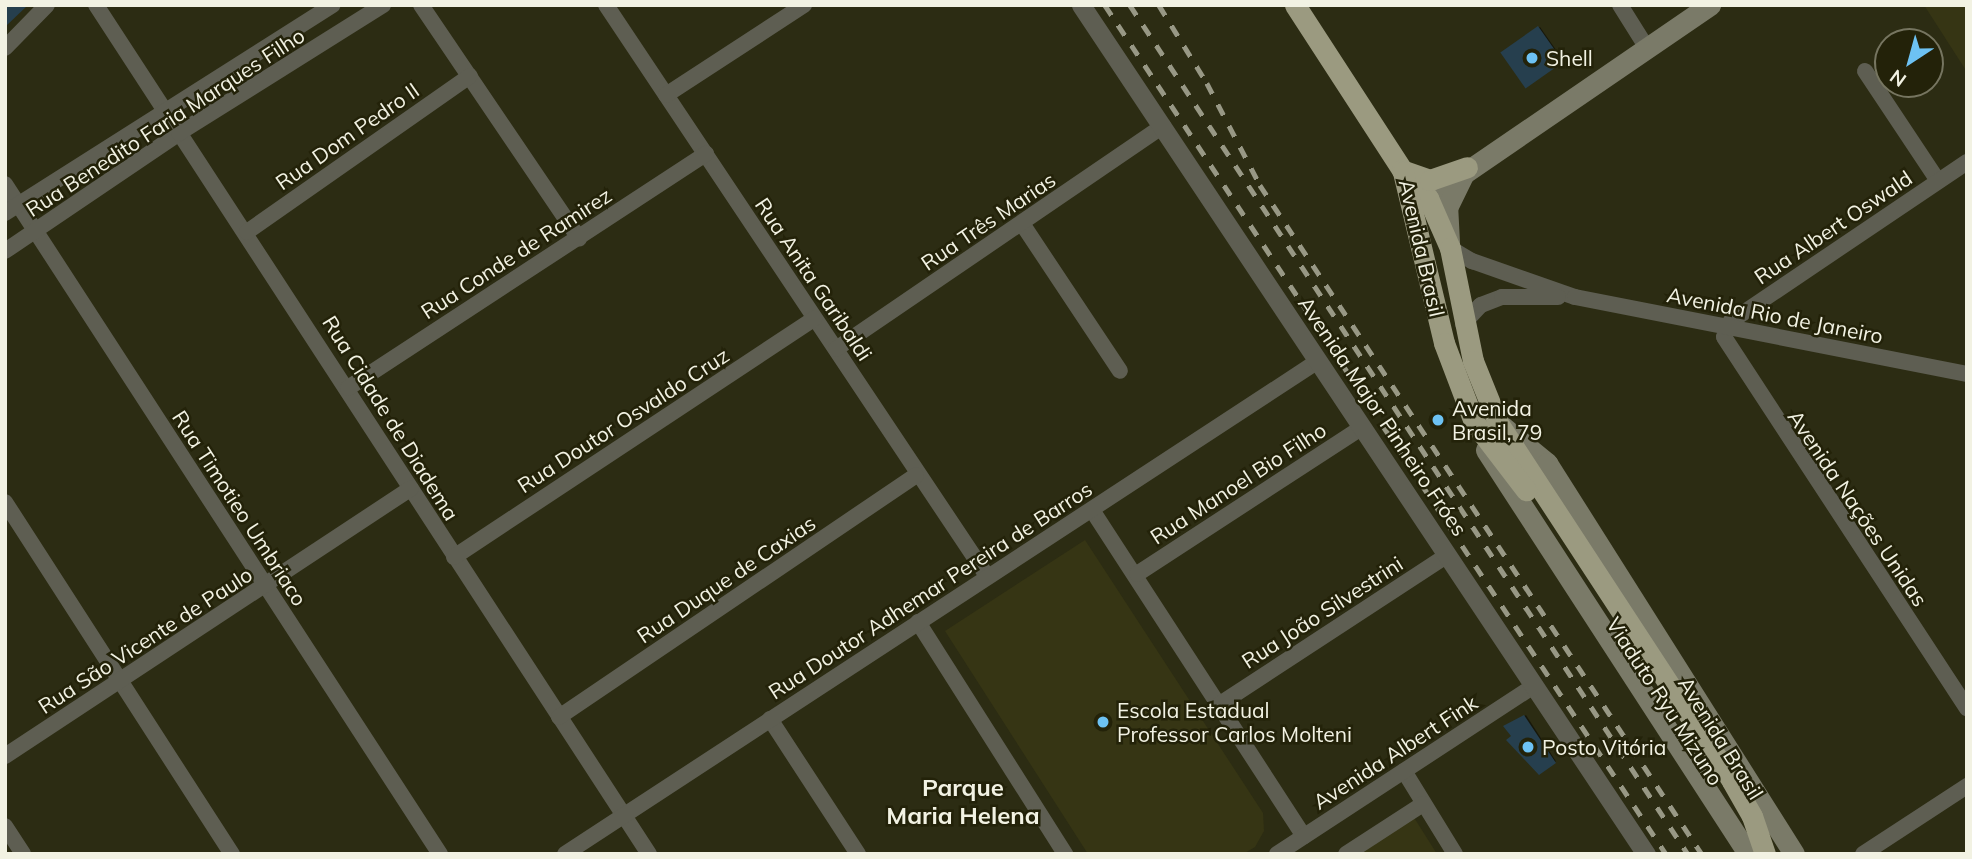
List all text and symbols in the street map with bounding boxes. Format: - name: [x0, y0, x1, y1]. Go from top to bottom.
- street label: Rua Benedito Faria Marques Filho: [21, 22, 309, 222]
- north arrow: [1874, 28, 1944, 98]
- place label: Shell: [1546, 45, 1593, 71]
- marker: Shell: [1524, 50, 1540, 66]
- text: N: [1885, 64, 1911, 92]
- street label: Rua Dom Pedro II: [270, 77, 424, 195]
- street label: Rua Albert Oswald: [1749, 165, 1917, 289]
- street label: Rua Três Marias: [916, 167, 1060, 275]
- street label: Avenida Brasil: [1394, 177, 1450, 319]
- street label: Rua Conde de Ramirez: [416, 182, 616, 324]
- street label: Rua Anita Garibaldi: [750, 193, 878, 365]
- street label: Avenida Rio de Janeiro: [1665, 282, 1885, 348]
- street label: Avenida Major Pinheiro Fróes: [1293, 291, 1473, 541]
- street label: Rua Cidade de Diadema: [318, 311, 464, 525]
- street label: Rua Doutor Osvaldo Cruz: [513, 342, 733, 498]
- place label: Avenida Brasil, 79: [1452, 395, 1542, 445]
- street label: Avenida Nações Unidas: [1783, 405, 1933, 611]
- street label: Rua Timotieo Umbriaco: [167, 406, 313, 610]
- marker: Avenida Brasil, 79: [1430, 412, 1446, 428]
- street label: Rua Manoel Bio Filho: [1145, 417, 1331, 549]
- street label: Rua Doutor Adhemar Pereira de Barros: [763, 476, 1097, 704]
- street label: Rua Duque de Caxias: [632, 510, 820, 648]
- street label: Rua João Silvestrini: [1237, 551, 1407, 673]
- street label: Rua São Vicente de Paulo: [33, 561, 257, 719]
- street label: Viaduto Ryu Mizuno: [1601, 612, 1729, 790]
- street label: Avenida Brasil: [1673, 672, 1769, 804]
- street label: Avenida Albert Fink: [1308, 690, 1482, 814]
- place label: Escola Estadual Professor Carlos Molteni: [1117, 697, 1352, 747]
- marker: Escola Estadual Professor Carlos Molteni: [1095, 714, 1111, 730]
- place label: Posto Vitória: [1542, 734, 1666, 760]
- marker: Posto Vitória: [1520, 739, 1536, 755]
- district label: Parque Maria Helena: [886, 774, 1040, 830]

